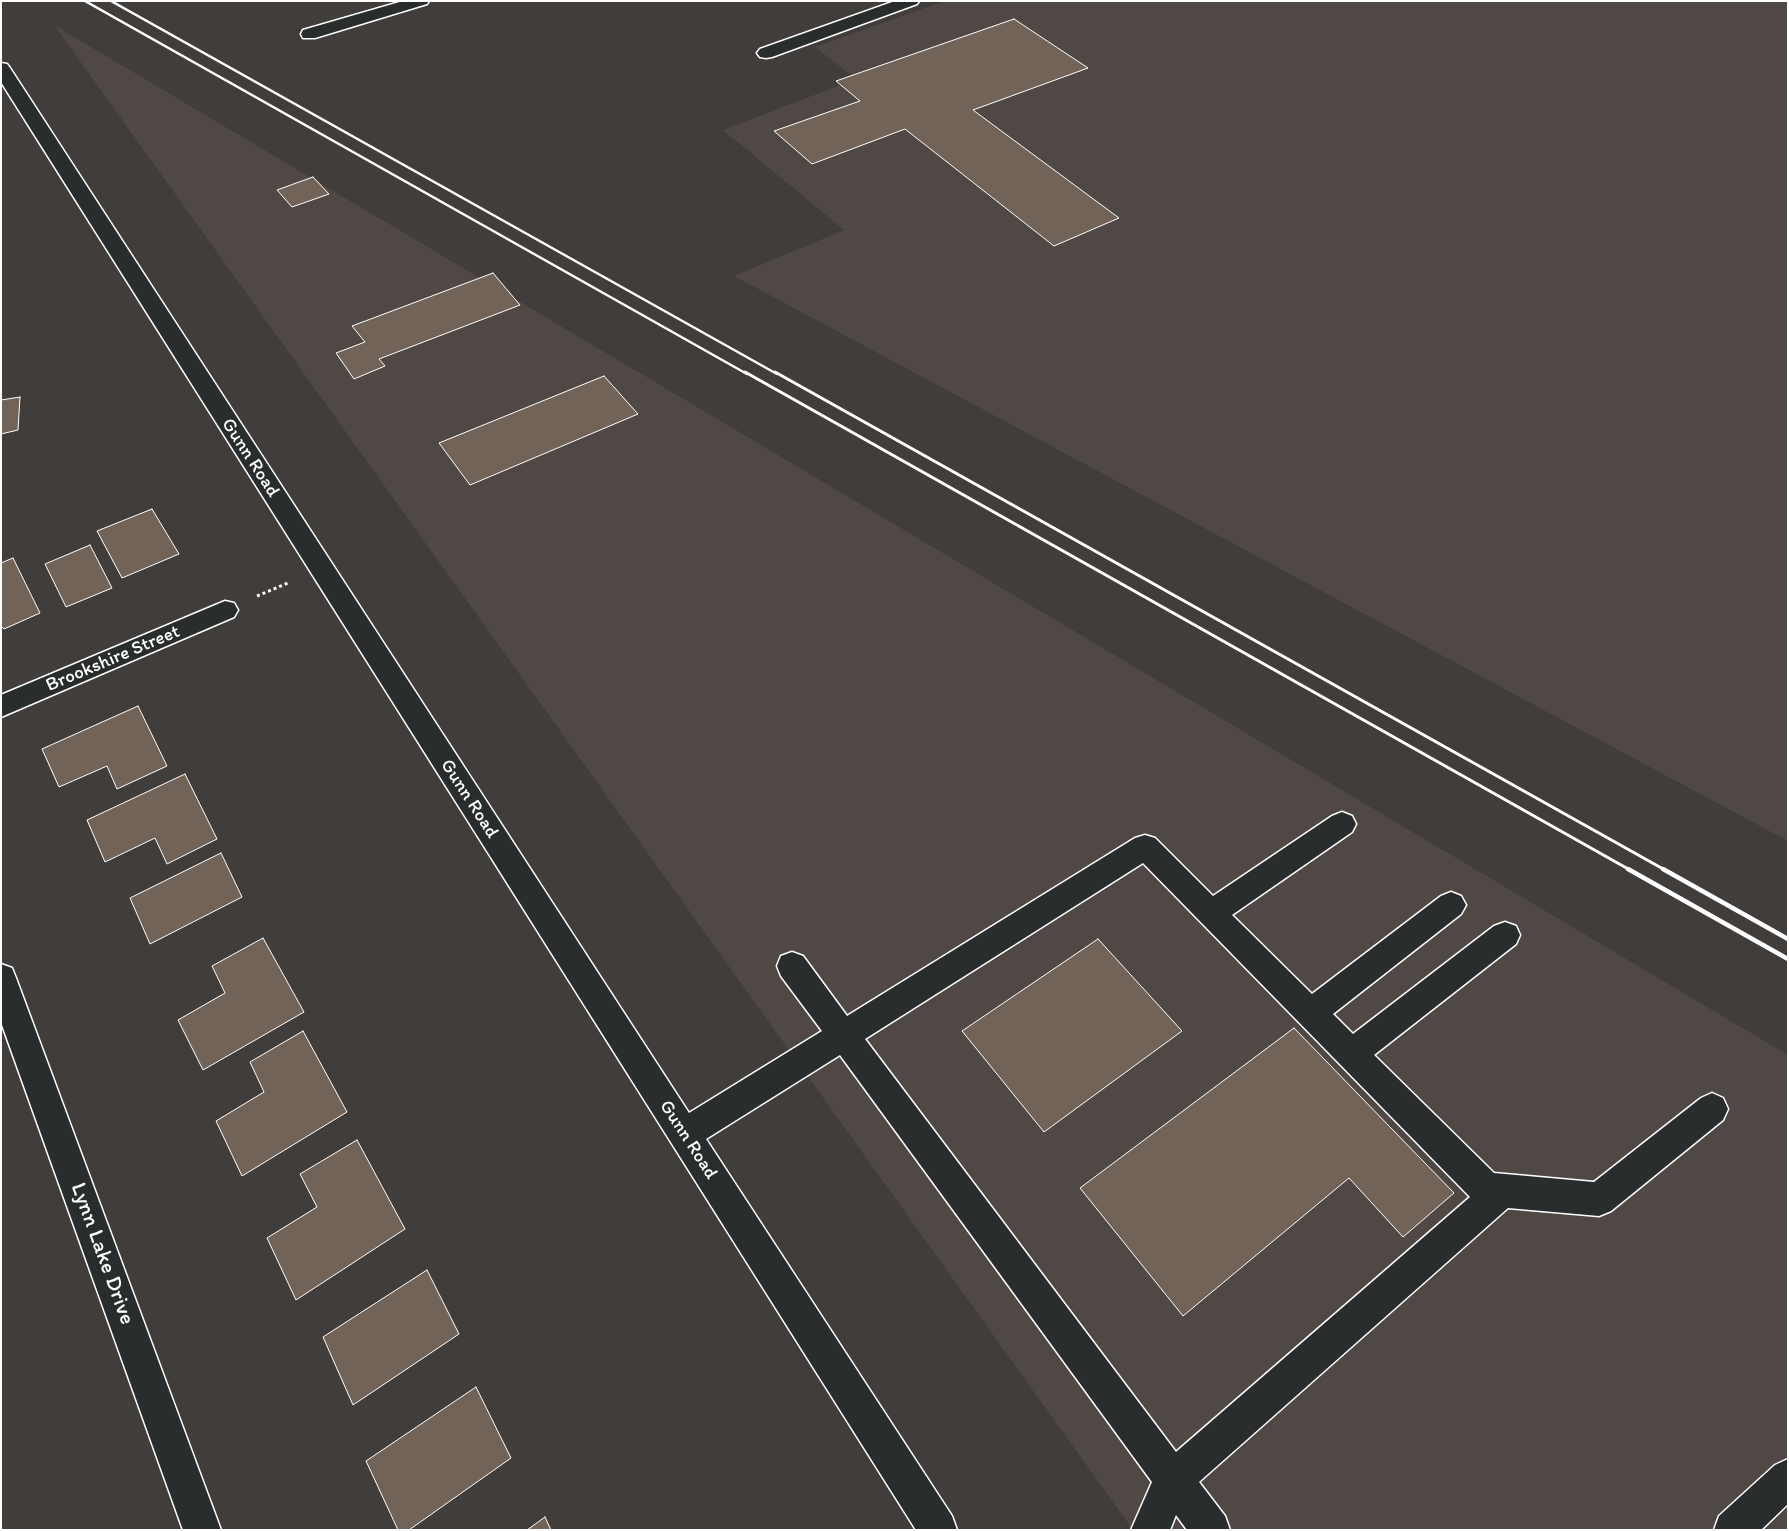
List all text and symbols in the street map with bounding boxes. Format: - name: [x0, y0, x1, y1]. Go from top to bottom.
- street label: Gunn Road: [216, 414, 284, 502]
- street label: Brookshire Street: [43, 621, 183, 697]
- street label: Gunn Road: [435, 755, 503, 843]
- street label: Gunn Road: [654, 1096, 722, 1184]
- street label: Lynn Lake Drive: [64, 1179, 140, 1329]

